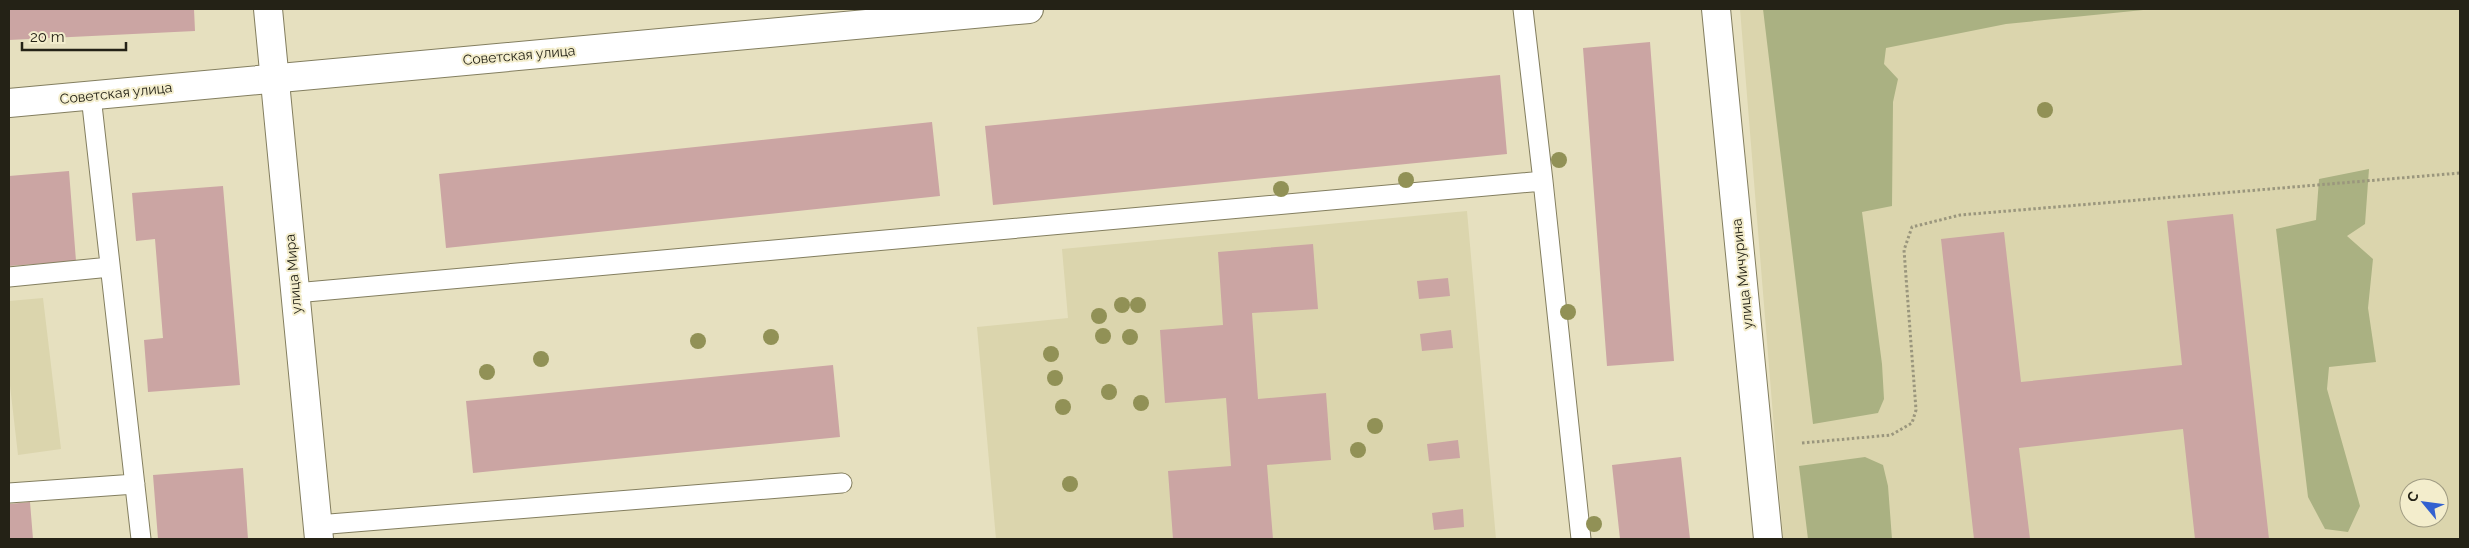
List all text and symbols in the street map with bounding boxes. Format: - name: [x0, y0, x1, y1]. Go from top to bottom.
- scale bar: [22, 20, 126, 52]
- text: 20 m: [30, 28, 65, 46]
- street label: Советская улица: [462, 42, 576, 68]
- street label: Советская улица: [59, 79, 173, 107]
- street label: улица Мичурина: [1728, 218, 1756, 330]
- street label: улица Мира: [282, 233, 304, 315]
- north arrow: [2399, 478, 2449, 528]
- text: С: [2403, 488, 2422, 505]

